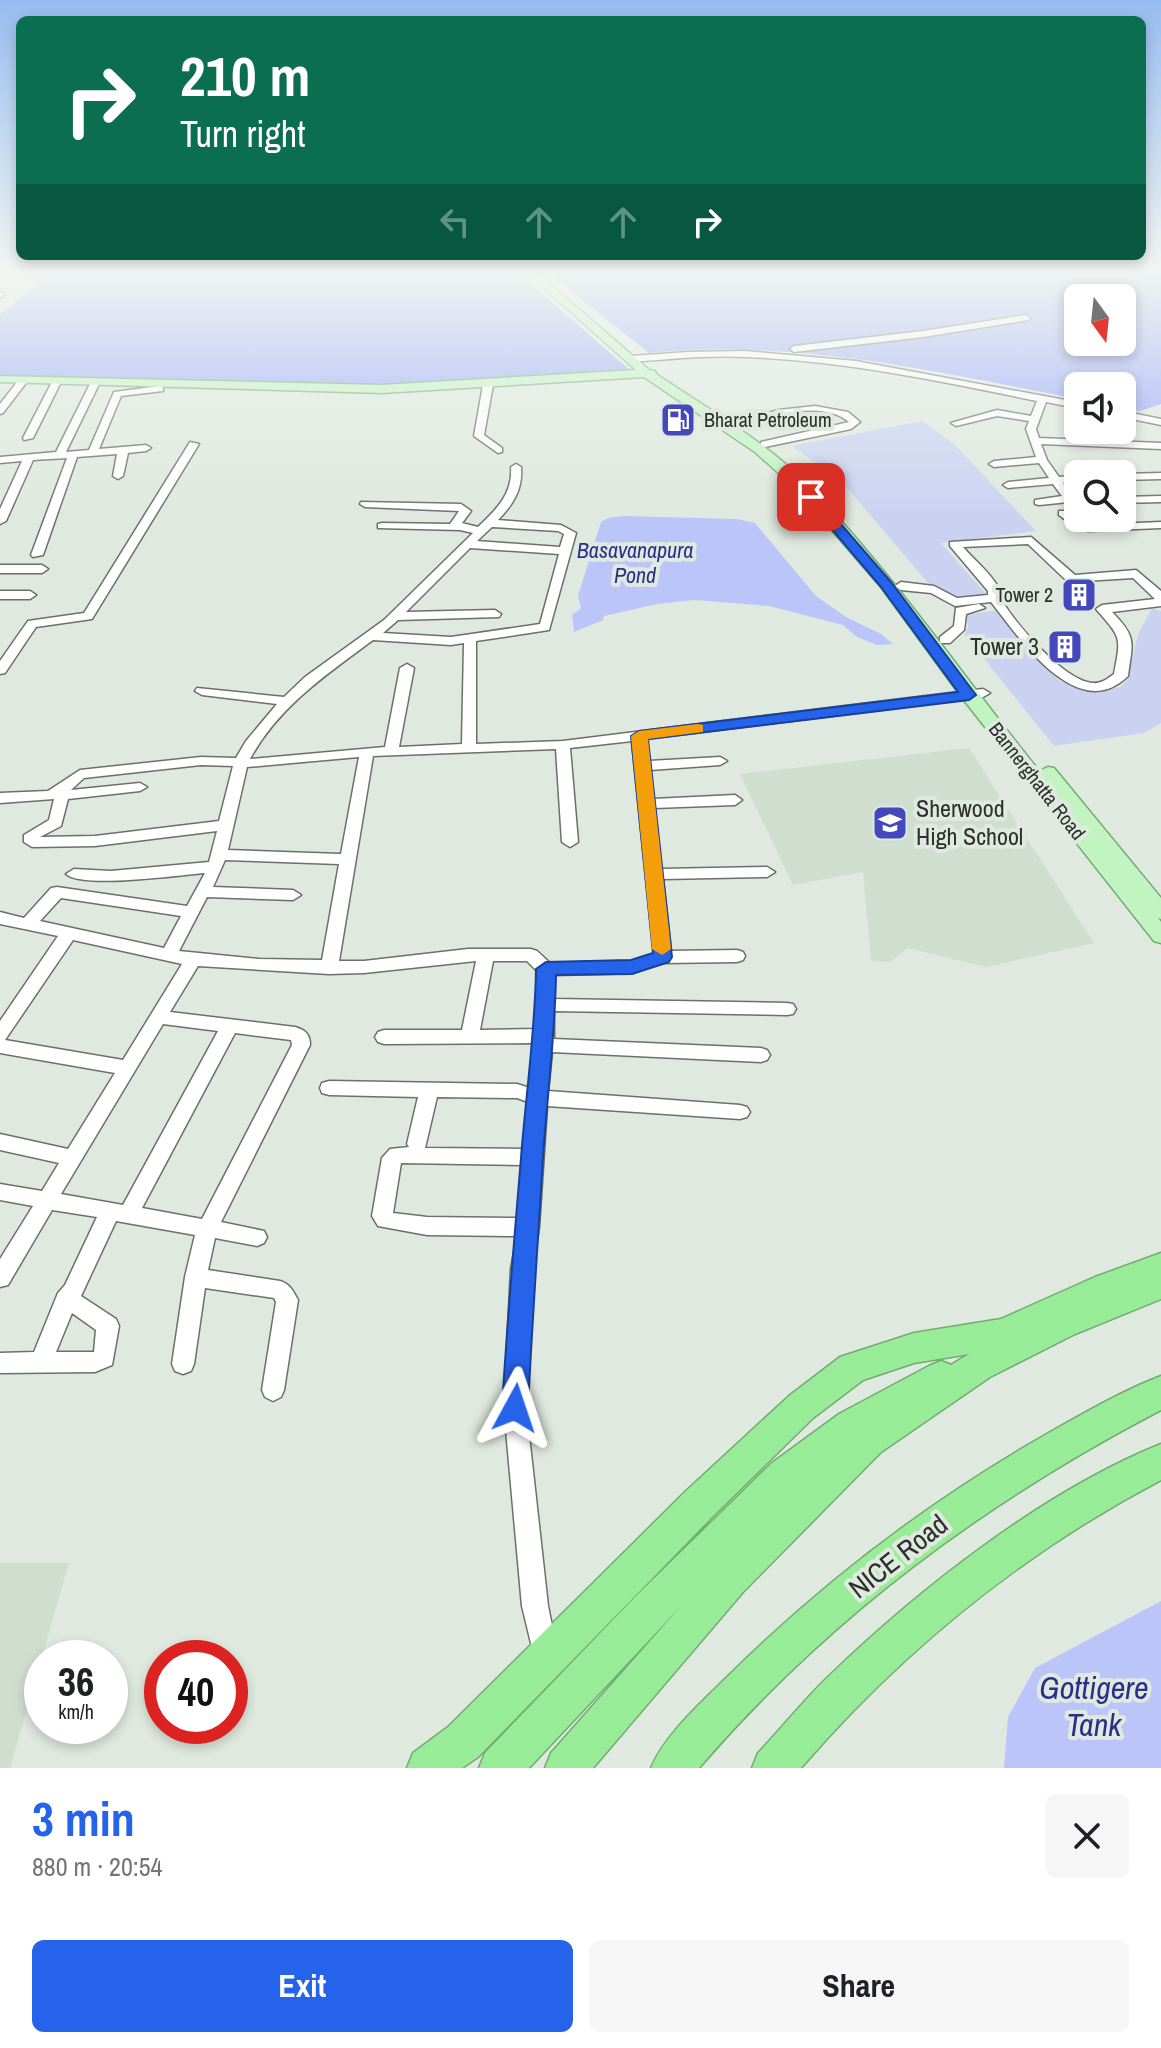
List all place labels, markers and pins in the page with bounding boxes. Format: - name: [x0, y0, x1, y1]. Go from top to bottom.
- fuel station icon: Bharat Petroleum: [659, 401, 697, 439]
- place label: Bharat Petroleum: [704, 406, 832, 433]
- pin: [777, 463, 845, 531]
- building icon: Tower 2: [1060, 576, 1098, 614]
- place label: Tower 2: [996, 581, 1053, 608]
- building icon: Tower 3: [1046, 628, 1084, 666]
- place label: Tower 3: [970, 630, 1039, 662]
- place label: Sherwood High School: [916, 792, 1023, 852]
- school or university icon: Sherwood High School: [871, 804, 909, 842]

